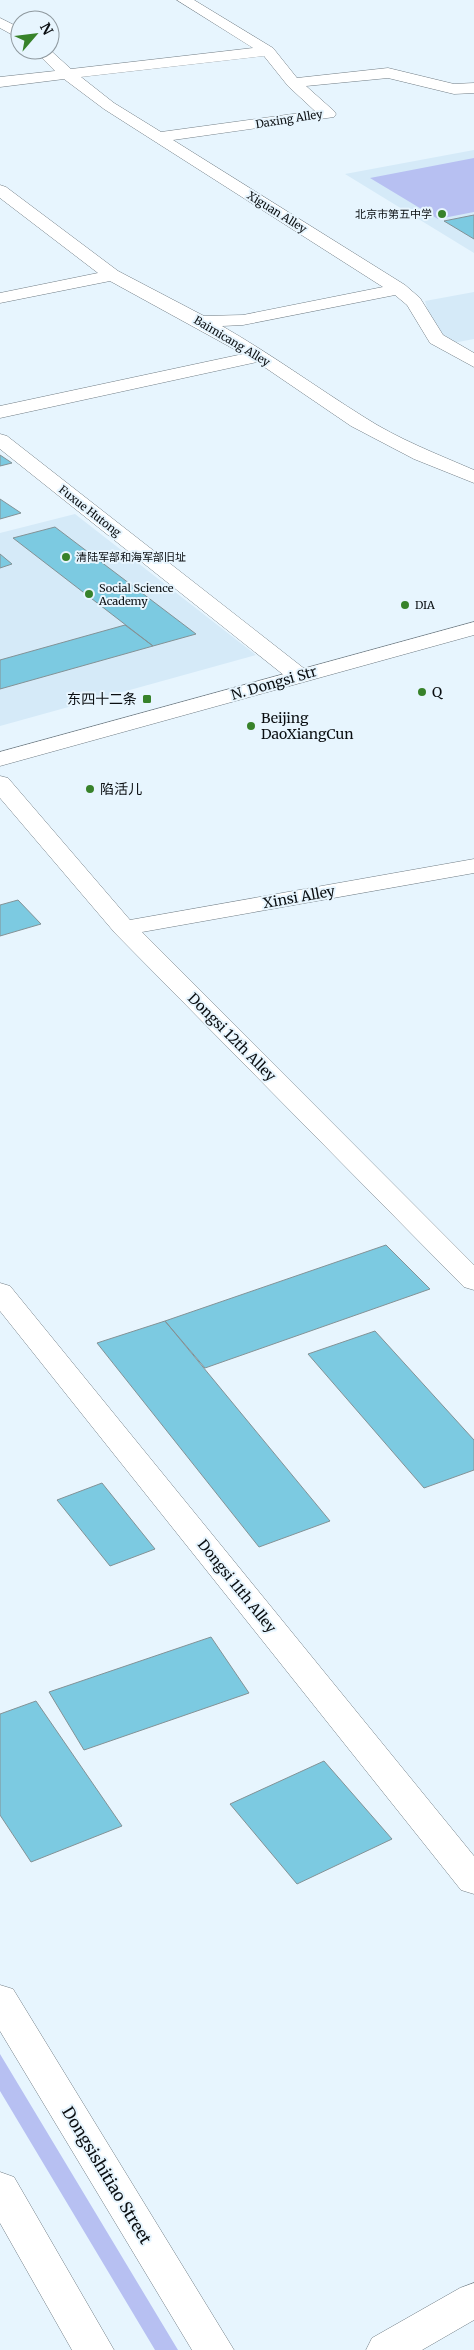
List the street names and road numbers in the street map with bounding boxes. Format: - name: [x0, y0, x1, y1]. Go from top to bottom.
- street label: Daxing Alley: [254, 107, 324, 131]
- street label: Xiguan Alley: [245, 188, 310, 236]
- street label: Baimicang Alley: [191, 313, 273, 370]
- street label: Fuxue Hutong: [56, 482, 124, 540]
- street label: N. Dongsi Str: [229, 662, 319, 704]
- street label: Xinsi Alley: [262, 882, 337, 912]
- street label: Dongsi 12th Alley: [184, 989, 281, 1086]
- street label: Dongsi 11th Alley: [194, 1536, 281, 1637]
- street label: Dongsishitiao Street: [58, 2103, 156, 2248]

